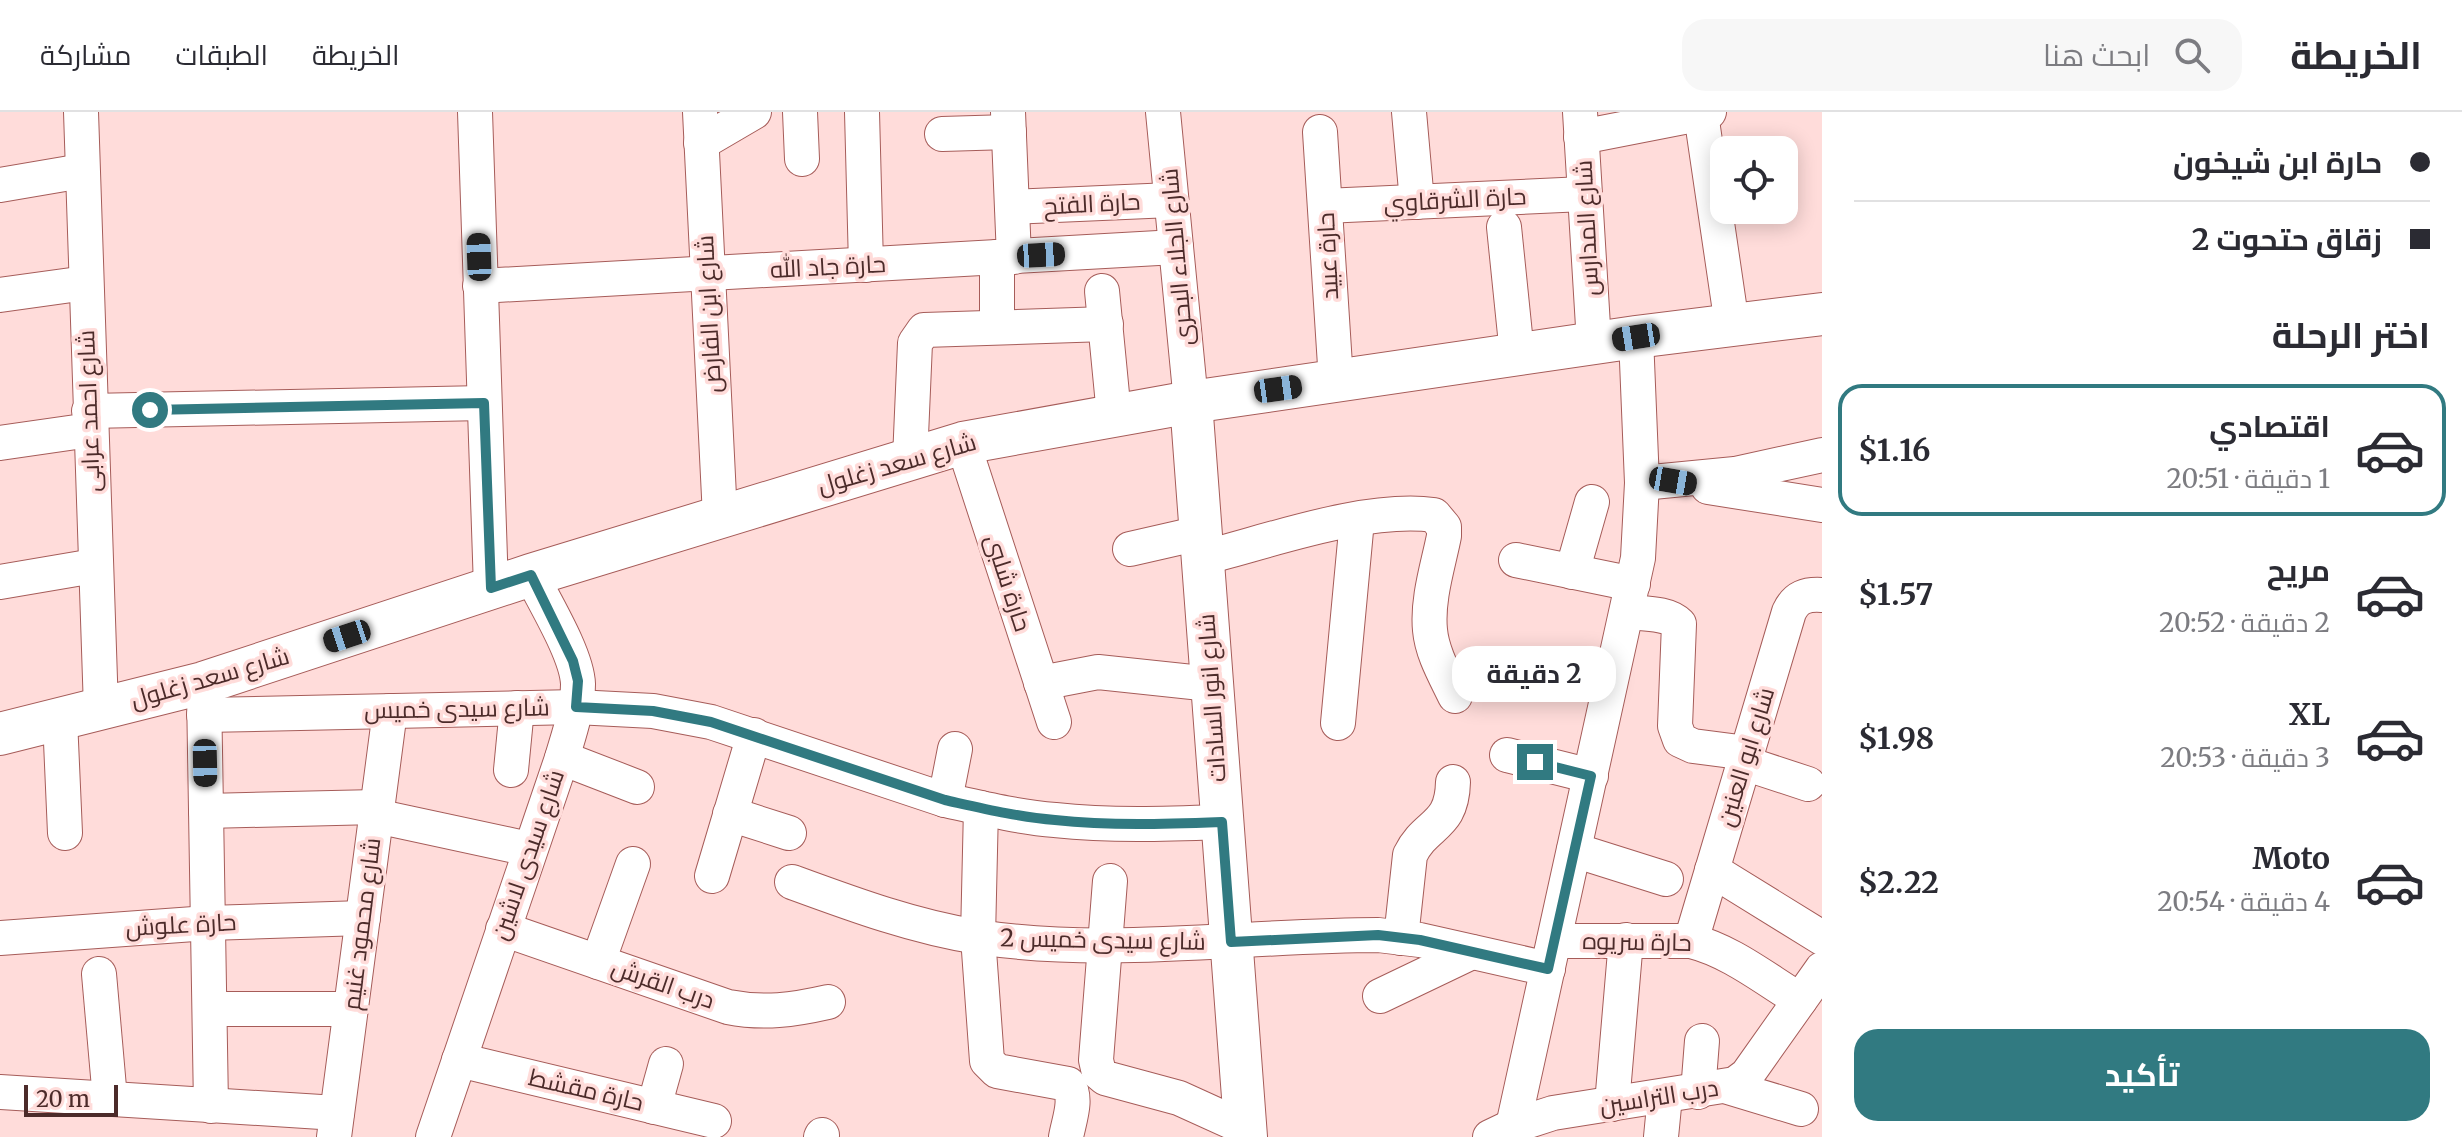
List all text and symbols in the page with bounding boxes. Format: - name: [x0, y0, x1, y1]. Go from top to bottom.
- search box: [1682, 19, 2242, 91]
- text: الخريطة: [2290, 32, 2422, 79]
- icon: search: [2170, 33, 2214, 77]
- text: ابحث هنا: [2043, 36, 2150, 74]
- text: مشاركة: [40, 37, 131, 73]
- text: الطبقات: [175, 37, 268, 73]
- text: الخريطة: [312, 37, 399, 73]
- map controls: [1710, 136, 1798, 224]
- button: locate: [1710, 136, 1798, 224]
- text: حارة ابن شيخون: [2173, 143, 2382, 181]
- street label: شارع المدارس: [1567, 159, 1607, 297]
- street label: شارع الجلاء البحرى: [1153, 167, 1201, 347]
- street label: حارة الشرقاوي: [1383, 180, 1527, 222]
- street label: حارة الفتح: [1043, 185, 1141, 223]
- street label: حارة عبيد: [1310, 211, 1345, 301]
- text: زقاق حتحوت 2: [2192, 220, 2382, 258]
- car: [466, 233, 492, 281]
- street label: شارع ابن الفارض: [689, 234, 729, 394]
- car: [1016, 242, 1066, 268]
- street label: حارة جاد الله: [769, 248, 887, 285]
- text: اختر الرحلة: [2272, 313, 2430, 358]
- car: [1610, 321, 1662, 353]
- street label: شارع احمد عرابى: [70, 329, 108, 493]
- car: [1253, 374, 1303, 404]
- route start: [132, 392, 168, 428]
- text: اقتصادي: [2209, 407, 2330, 445]
- icon: car: [2354, 414, 2426, 486]
- street label: شارع سعد زغلول: [814, 426, 980, 502]
- text: $1.16: [1858, 431, 1930, 469]
- text: 1 دقيقة · 20:51: [2167, 462, 2330, 495]
- car: [1647, 465, 1699, 497]
- street label: حارة شلبى: [978, 530, 1039, 635]
- text: مريح: [2267, 551, 2330, 589]
- icon: car: [2354, 558, 2426, 630]
- text: $1.57: [1858, 575, 1933, 613]
- text: 2 دقيقة · 20:52: [2159, 606, 2330, 639]
- street label: شارع انور السادات: [1190, 613, 1234, 783]
- car: [320, 617, 374, 655]
- street label: شارع سعد زغلول: [127, 640, 293, 716]
- callout: 2 دقيقة: [1453, 646, 1617, 702]
- text: 2 دقيقة: [1487, 657, 1581, 690]
- street label: شارع ابو العنين: [1710, 684, 1782, 830]
- street label: شارع سيدى خميس: [364, 691, 550, 727]
- text: XL: [2289, 695, 2330, 733]
- icon: car: [2354, 702, 2426, 774]
- text: $1.98: [1858, 719, 1934, 757]
- car: [193, 739, 217, 787]
- text: 3 دقيقة · 20:53: [2160, 741, 2330, 774]
- route end: [1517, 744, 1553, 780]
- street label: شارع سيدى لاشين: [484, 766, 572, 944]
- street label: شارع محمود غنيم: [336, 836, 388, 1012]
- text: Moto: [2252, 839, 2330, 877]
- icon: car: [2354, 846, 2426, 918]
- text: $2.22: [1858, 863, 1939, 901]
- text: 4 دقيقة · 20:54: [2157, 885, 2330, 918]
- street label: حارة علوش: [125, 906, 237, 943]
- street label: شارع سيدى خميس 2: [1000, 922, 1206, 958]
- street label: حارة سريوه: [1582, 925, 1692, 958]
- street label: درب القرش: [607, 951, 719, 1016]
- button: تأكيد: [1854, 1029, 2430, 1121]
- street label: حارة مقشط: [526, 1061, 647, 1118]
- street label: درب التراسين: [1597, 1072, 1721, 1121]
- scale bar: [24, 1081, 118, 1117]
- text: 20 m: [36, 1085, 90, 1113]

